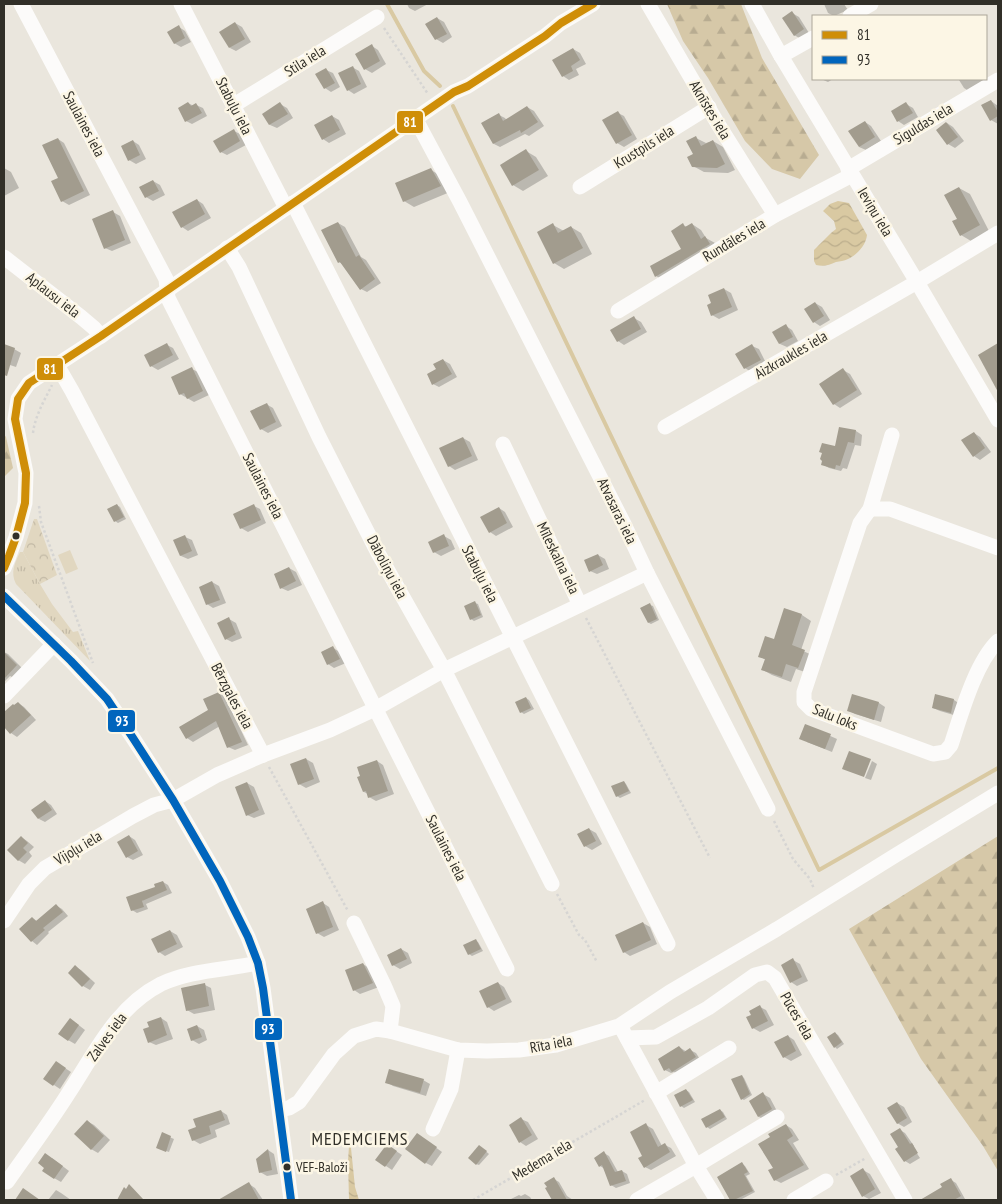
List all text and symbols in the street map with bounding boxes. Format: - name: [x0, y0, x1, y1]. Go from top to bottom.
- legend: [812, 15, 987, 80]
- text: 81: [857, 25, 871, 44]
- street label: Stila iela: [280, 40, 329, 81]
- text: 93: [857, 50, 871, 69]
- street label: Stabuļu iela: [212, 74, 257, 138]
- street label: Aknīstes iela: [685, 77, 735, 143]
- street label: Saulaines iela: [59, 88, 110, 160]
- street label: Siguldas iela: [890, 98, 956, 149]
- line badge: 81: [396, 110, 424, 134]
- text: 81: [403, 113, 417, 131]
- street label: Krustpils iela: [610, 121, 677, 172]
- street label: Ieviņu iela: [853, 184, 897, 240]
- street label: Rundāles iela: [699, 213, 769, 266]
- street label: Aplausu iela: [23, 268, 84, 322]
- street label: Aizkraukles iela: [751, 326, 831, 383]
- line badge: 81: [36, 357, 64, 381]
- text: 81: [43, 360, 57, 378]
- street label: Saulaines iela: [239, 450, 288, 522]
- street label: Atvasaras iela: [593, 475, 642, 547]
- street label: Mīleskalna iela: [533, 519, 584, 597]
- unlabelled marker: [11, 531, 21, 541]
- street label: Dāboliņu iela: [363, 532, 412, 602]
- street label: Stabuļu iela: [458, 542, 503, 606]
- street label: Bērzgales iela: [207, 660, 258, 732]
- street label: Salu loks: [810, 699, 860, 734]
- line badge: 93: [107, 709, 136, 733]
- text: 93: [115, 712, 129, 730]
- street label: Saulaines iela: [422, 812, 471, 884]
- street label: Vijoļu iela: [50, 826, 105, 870]
- street label: Pūces iela: [776, 989, 819, 1043]
- street label: Zalves iela: [83, 1009, 130, 1065]
- line badge: 93: [254, 1017, 283, 1041]
- text: 93: [261, 1020, 275, 1038]
- street label: Rīta iela: [528, 1030, 574, 1057]
- district label: MEDEMCIEMS: [311, 1127, 409, 1150]
- street label: Medema iela: [508, 1134, 575, 1185]
- place label: VEF-Baloži: [295, 1158, 348, 1176]
- marker: VEF-Baloži: [282, 1162, 292, 1172]

